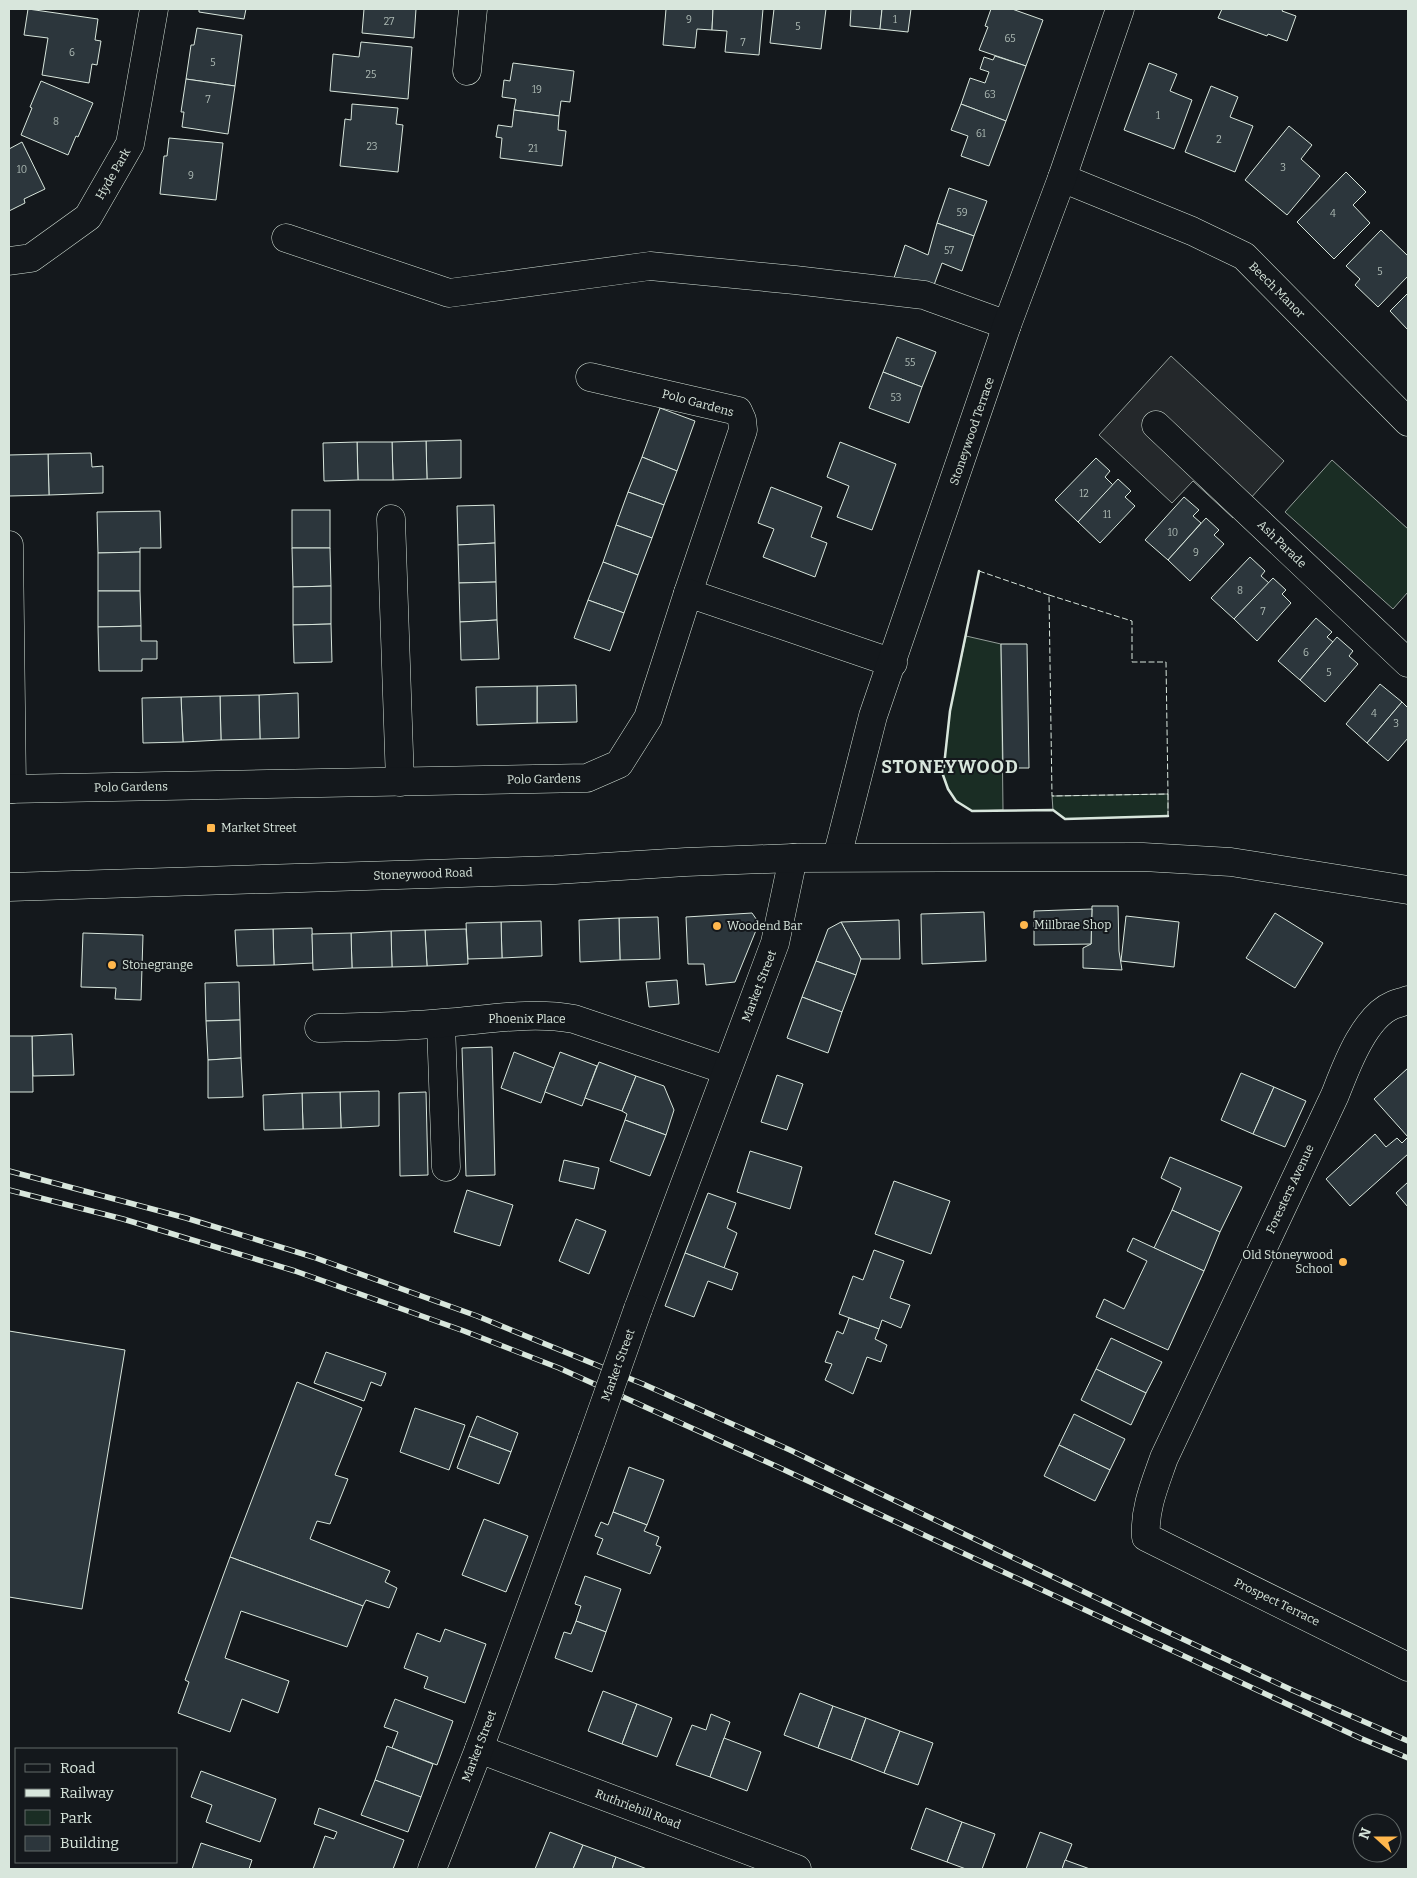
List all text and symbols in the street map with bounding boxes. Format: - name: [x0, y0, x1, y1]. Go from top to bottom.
- house number: 9: [686, 14, 692, 26]
- house number: 1: [893, 14, 897, 26]
- house number: 27: [384, 16, 394, 28]
- house number: 5: [795, 21, 801, 33]
- house number: 65: [1004, 33, 1016, 45]
- house number: 7: [740, 37, 746, 49]
- house number: 6: [69, 47, 75, 59]
- house number: 5: [210, 57, 216, 69]
- house number: 25: [366, 69, 376, 81]
- house number: 19: [532, 84, 542, 96]
- house number: 63: [984, 89, 996, 101]
- house number: 7: [205, 94, 211, 106]
- house number: 1: [1156, 110, 1160, 122]
- house number: 8: [53, 116, 59, 128]
- house number: 61: [976, 128, 986, 140]
- house number: 2: [1216, 134, 1222, 146]
- house number: 23: [366, 141, 378, 153]
- house number: 21: [528, 143, 538, 155]
- street label: Hyde Park: [93, 146, 133, 202]
- house number: 3: [1280, 162, 1286, 174]
- house number: 10: [17, 164, 27, 176]
- house number: 9: [188, 170, 194, 182]
- house number: 59: [956, 207, 968, 219]
- house number: 4: [1330, 208, 1336, 220]
- house number: 57: [944, 245, 954, 257]
- street label: Beech Manor: [1246, 259, 1308, 321]
- house number: 5: [1377, 266, 1383, 278]
- house number: 55: [905, 357, 915, 369]
- street label: Stoneywood Terrace: [947, 375, 997, 487]
- street label: Polo Gardens: [660, 387, 736, 419]
- house number: 53: [891, 392, 902, 404]
- house number: 12: [1079, 488, 1089, 500]
- house number: 11: [1103, 509, 1111, 521]
- street label: Ash Parade: [1255, 517, 1309, 571]
- house number: 10: [1168, 527, 1178, 539]
- house number: 9: [1193, 547, 1199, 559]
- house number: 8: [1237, 585, 1243, 597]
- house number: 7: [1260, 606, 1266, 618]
- house number: 6: [1303, 647, 1309, 659]
- house number: 5: [1326, 667, 1332, 679]
- house number: 4: [1371, 708, 1377, 720]
- house number: 3: [1393, 718, 1399, 730]
- district label: STONEYWOOD: [881, 756, 1019, 778]
- street label: Polo Gardens: [507, 771, 581, 787]
- street label: Polo Gardens: [94, 779, 168, 795]
- place label: Market Street: [221, 821, 297, 835]
- marker: Market Street: [205, 822, 217, 834]
- street label: Stoneywood Road: [373, 865, 473, 883]
- place label: Millbrae Shop: [1034, 918, 1111, 932]
- place label: Woodend Bar: [727, 919, 803, 933]
- marker: Millbrae Shop: [1018, 919, 1030, 931]
- marker: Woodend Bar: [711, 920, 723, 932]
- street label: Market Street: [739, 948, 779, 1024]
- place label: Stonegrange: [122, 958, 193, 972]
- marker: Stonegrange: [106, 959, 118, 971]
- street label: Phoenix Place: [488, 1012, 566, 1026]
- street label: Foresters Avenue: [1263, 1142, 1317, 1236]
- place label: Old Stoneywood School: [1242, 1248, 1334, 1276]
- marker: Old Stoneywood School: [1337, 1256, 1349, 1268]
- street label: Market Street: [598, 1326, 638, 1403]
- street label: Prospect Terrace: [1232, 1575, 1322, 1629]
- street label: Market Street: [459, 1708, 499, 1784]
- legend: [15, 1748, 178, 1863]
- text: Road: [60, 1759, 95, 1777]
- text: Railway: [60, 1784, 114, 1802]
- street label: Ruthriehill Road: [593, 1786, 683, 1832]
- text: Park: [60, 1809, 92, 1827]
- north arrow: [1352, 1813, 1402, 1863]
- text: N: [1355, 1825, 1375, 1842]
- text: Building: [60, 1834, 119, 1852]

